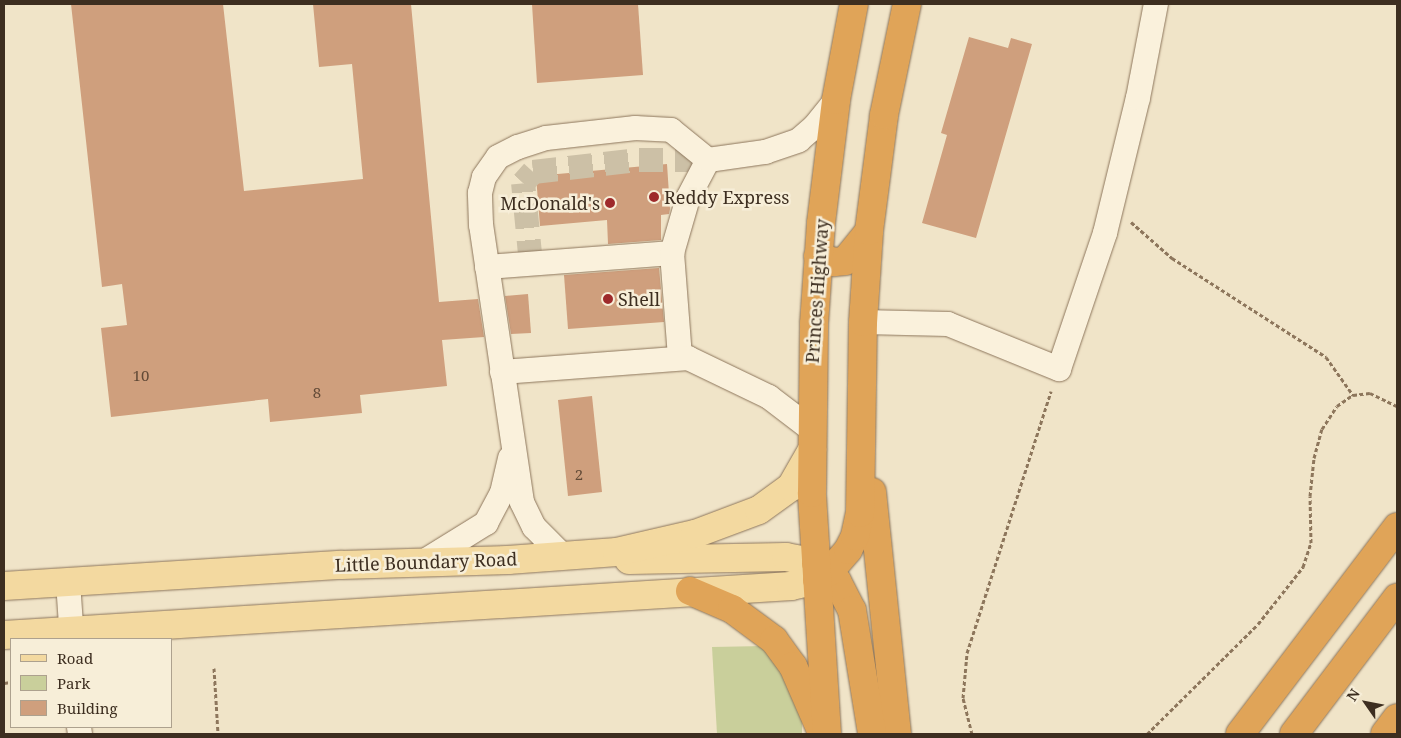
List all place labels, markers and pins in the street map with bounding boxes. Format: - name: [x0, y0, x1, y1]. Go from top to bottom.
- place label: Reddy Express: [664, 186, 789, 208]
- marker: Reddy Express: [648, 191, 660, 203]
- place label: McDonald's: [500, 192, 600, 214]
- marker: McDonald's: [604, 197, 616, 209]
- place label: Shell: [618, 288, 660, 310]
- marker: Shell: [602, 293, 614, 305]

